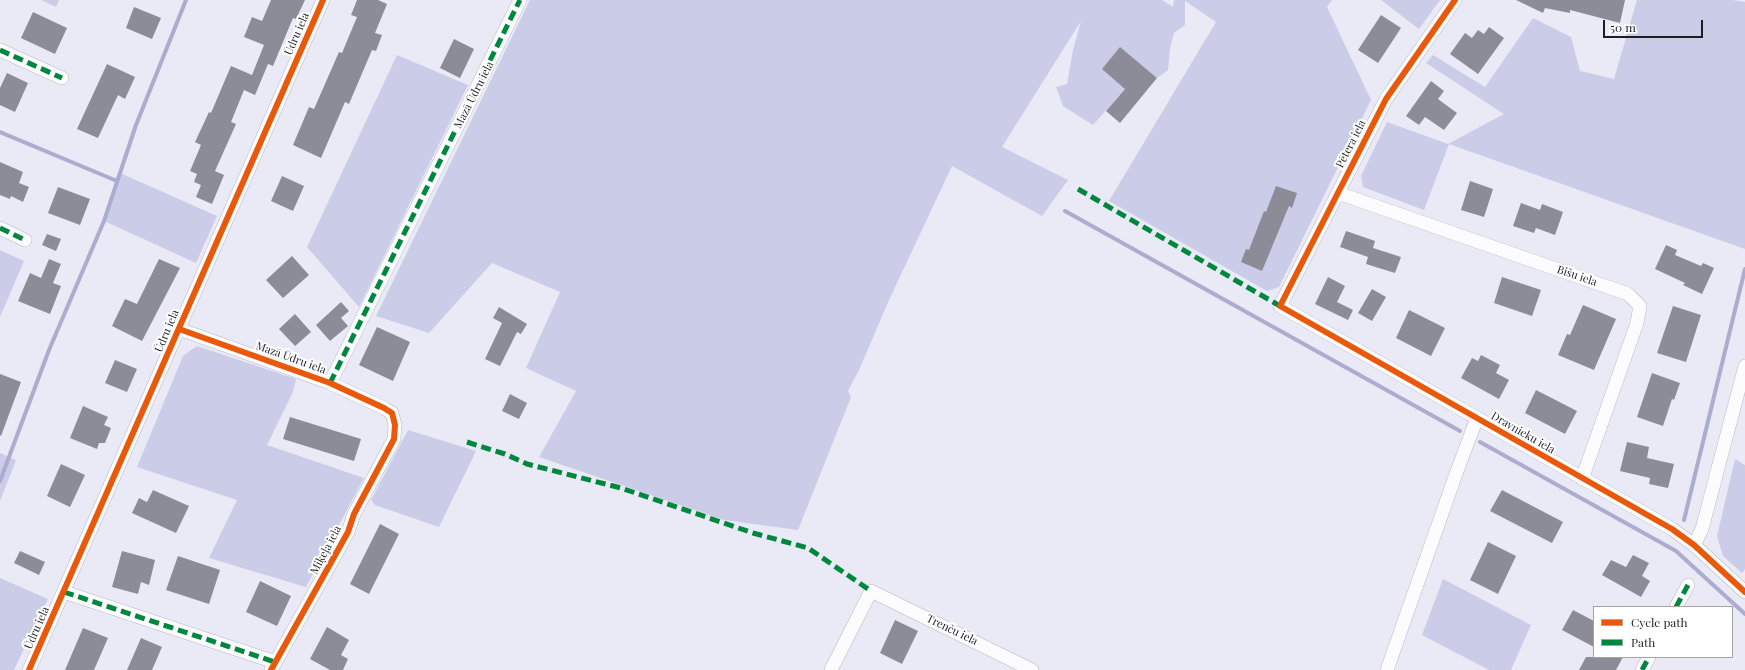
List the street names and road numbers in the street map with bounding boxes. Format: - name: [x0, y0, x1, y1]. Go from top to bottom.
- street label: Ūdru iela: [282, 11, 312, 57]
- street label: Mazā Ūdru iela: [451, 59, 497, 131]
- street label: Pētera iela: [1333, 118, 1369, 170]
- street label: Bišu iela: [1555, 263, 1599, 289]
- street label: Ūdru iela: [152, 308, 182, 354]
- street label: Mazā Ūdru iela: [254, 339, 328, 377]
- street label: Dravnieku iela: [1489, 409, 1557, 457]
- street label: Miķeļa iela: [308, 524, 344, 576]
- street label: Ūdru iela: [22, 605, 52, 651]
- street label: Trenču iela: [924, 612, 980, 648]

